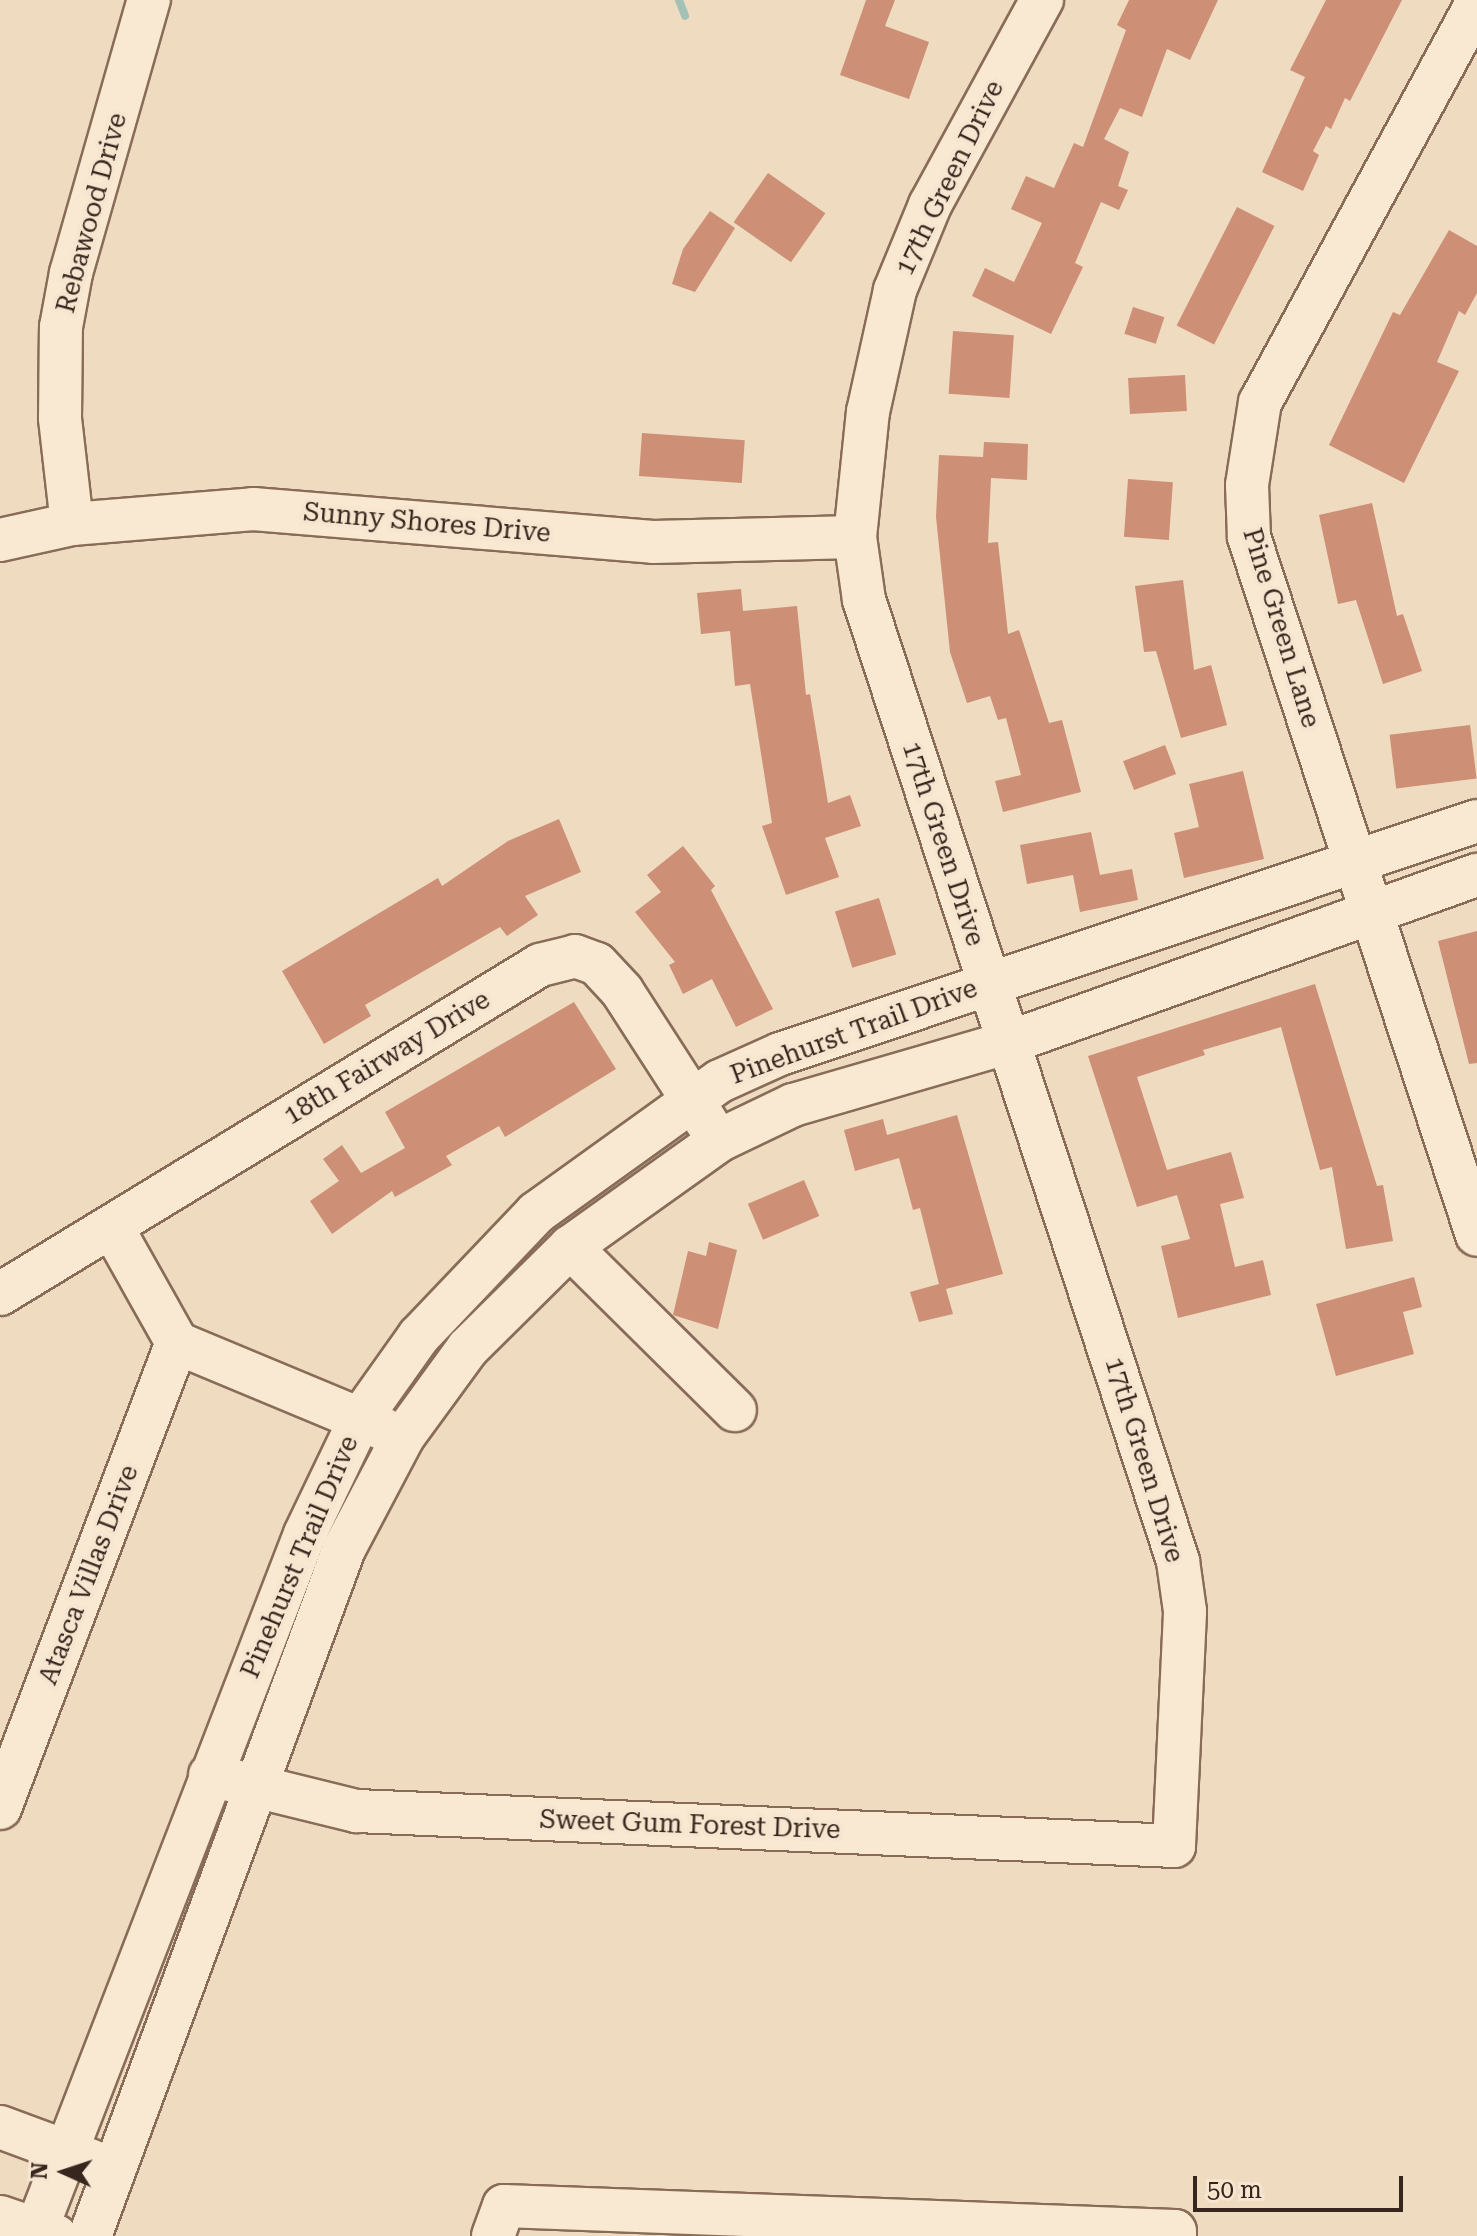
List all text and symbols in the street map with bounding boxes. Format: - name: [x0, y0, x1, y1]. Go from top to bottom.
- street label: 17th Green Drive: [889, 75, 1011, 281]
- street label: Rebawood Drive: [50, 110, 134, 316]
- street label: Sunny Shores Drive: [302, 497, 552, 549]
- street label: Pine Green Lane: [1236, 524, 1326, 732]
- street label: 17th Green Drive: [895, 738, 991, 950]
- street label: Pinehurst Trail Drive: [726, 973, 982, 1091]
- street label: 18th Fairway Drive: [278, 984, 496, 1132]
- street label: 17th Green Drive: [1098, 1354, 1190, 1566]
- street label: Pinehurst Trail Drive: [235, 1431, 365, 1683]
- street label: Atasca Villas Drive: [33, 1461, 145, 1689]
- street label: Sweet Gum Forest Drive: [539, 1804, 841, 1846]
- north arrow: [24, 2132, 104, 2212]
- scale bar: [1197, 2160, 1407, 2210]
- text: N: [27, 2162, 52, 2180]
- text: 50 m: [1207, 2176, 1262, 2204]

